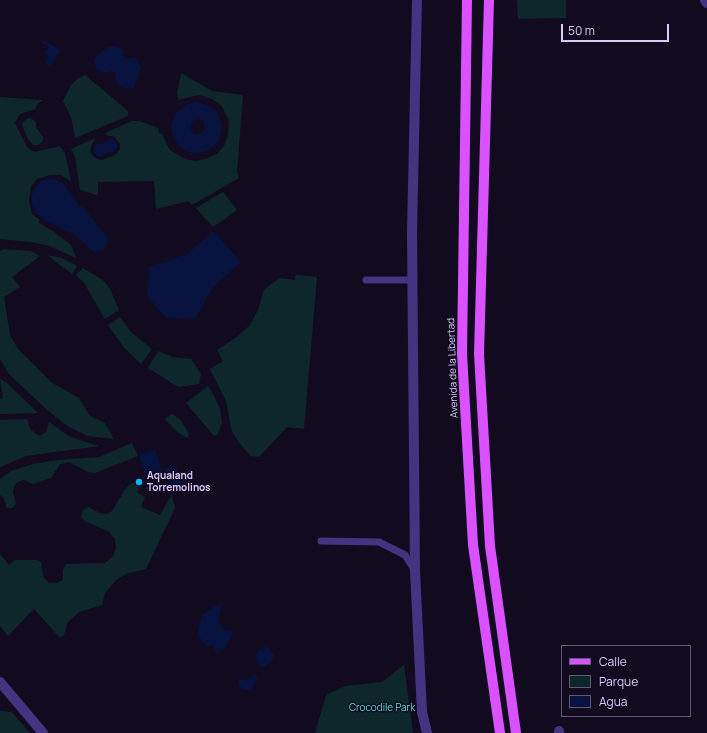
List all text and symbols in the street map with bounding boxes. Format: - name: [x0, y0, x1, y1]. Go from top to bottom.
- scale bar: [563, 16, 671, 42]
- text: 50 m: [568, 22, 595, 39]
- street label: Avenida de la Libertad: [445, 318, 461, 418]
- place label: Aqualand Torremolinos: [147, 470, 211, 494]
- marker: Aqualand Torremolinos: [134, 477, 144, 487]
- legend: [561, 645, 691, 717]
- text: Calle: [599, 653, 627, 670]
- text: Parque: [599, 673, 638, 690]
- text: Agua: [599, 693, 628, 710]
- park label: Crocodile Park: [349, 702, 415, 714]

